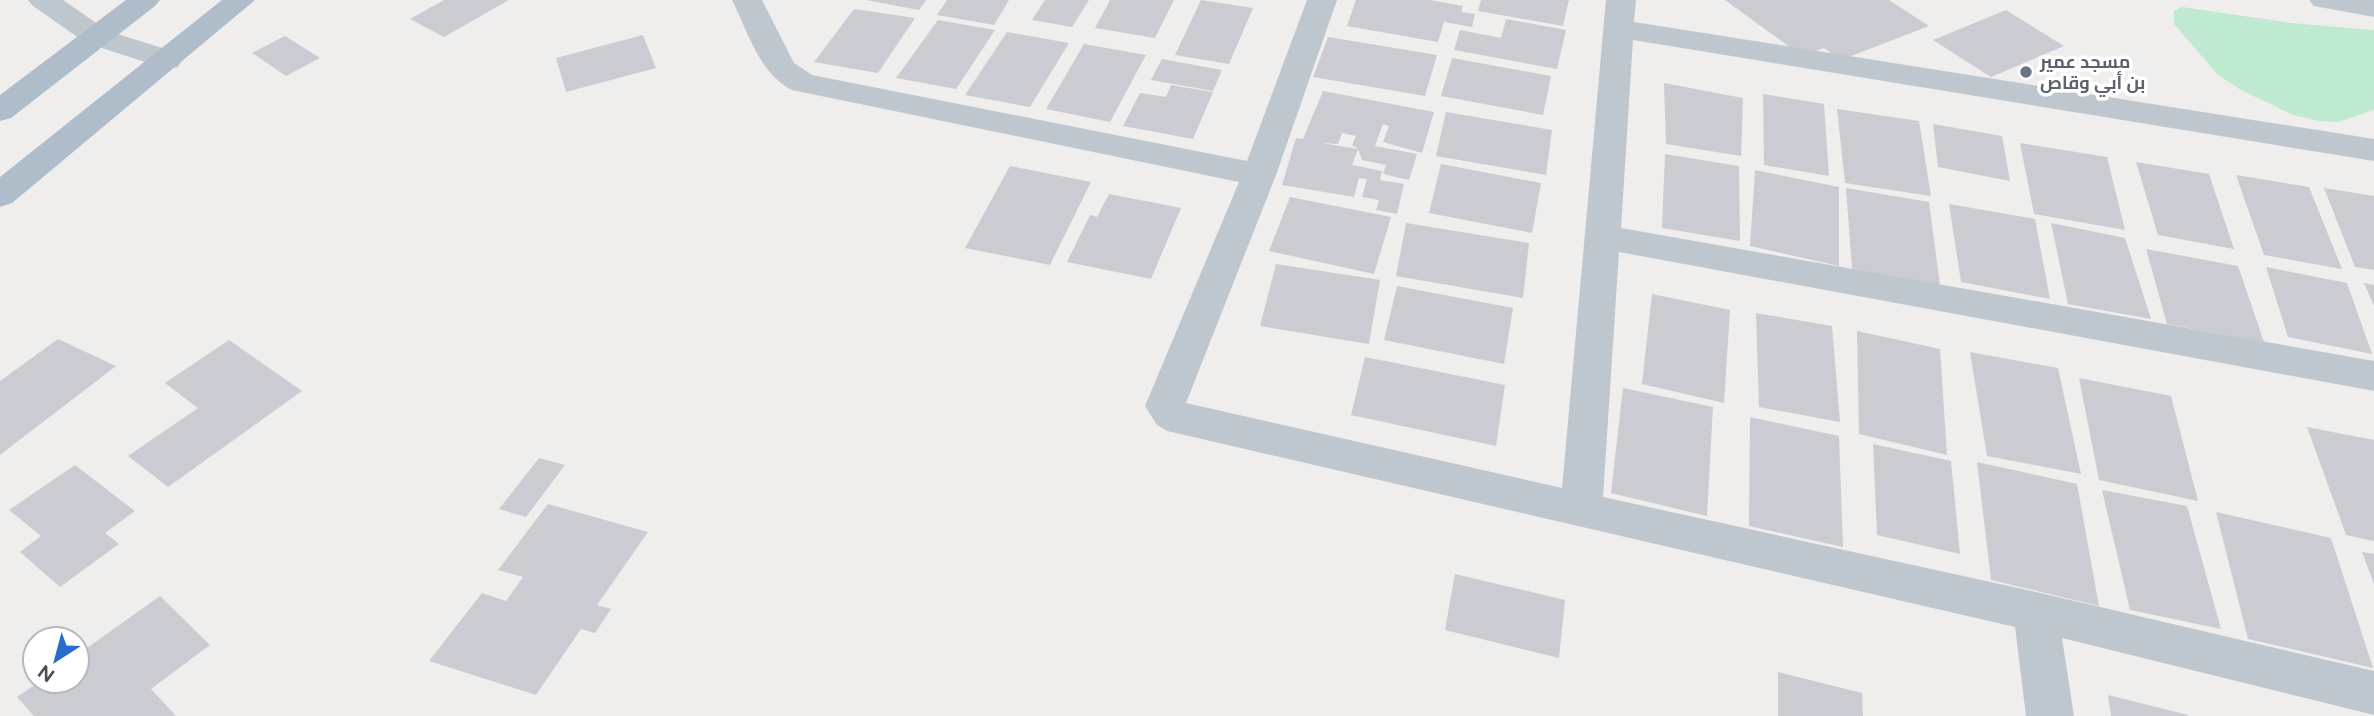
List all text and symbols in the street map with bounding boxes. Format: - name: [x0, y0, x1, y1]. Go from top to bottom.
- place label: مسجد عمير بن أبي وقاص: [2039, 51, 2145, 98]
- marker: مسجد عمير بن أبي وقاص: [2018, 64, 2034, 80]
- north arrow: [21, 625, 91, 695]
- text: N: [34, 660, 59, 687]

